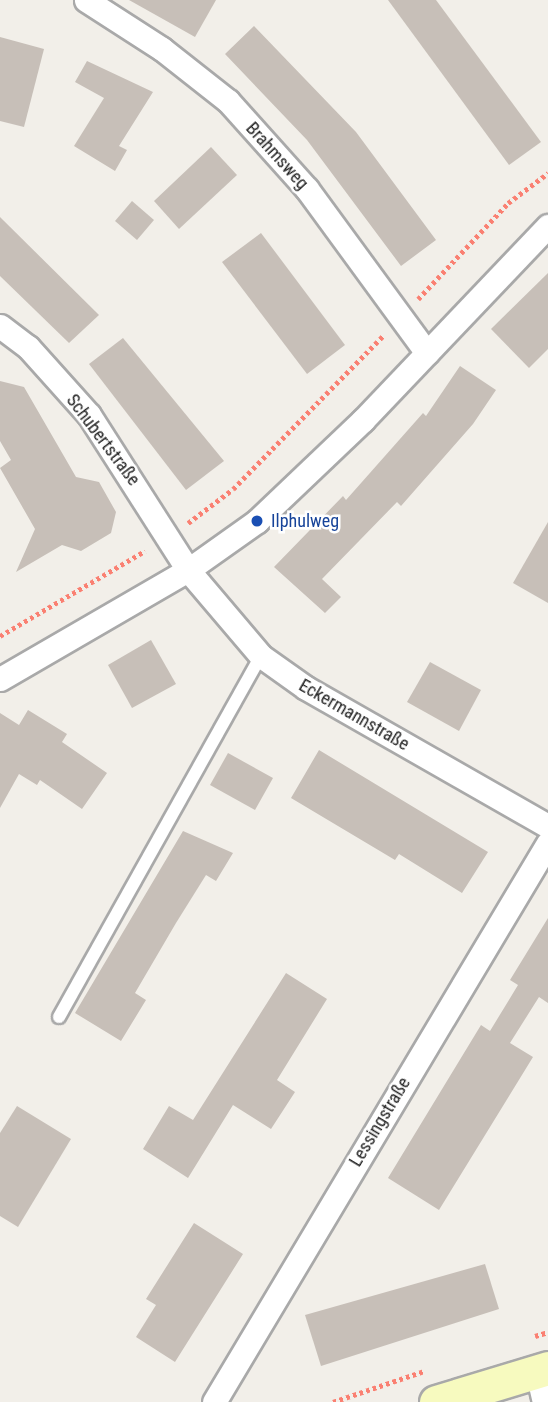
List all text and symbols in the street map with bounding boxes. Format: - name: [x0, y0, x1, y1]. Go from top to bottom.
- street label: Brahmsweg: [241, 118, 313, 194]
- street label: Schubertstraße: [62, 390, 144, 490]
- place label: Ilphulweg: [271, 510, 339, 532]
- marker: Ilphulweg: [249, 513, 265, 529]
- street label: Eckermannstraße: [295, 675, 413, 755]
- street label: Lessingstraße: [345, 1073, 415, 1171]

